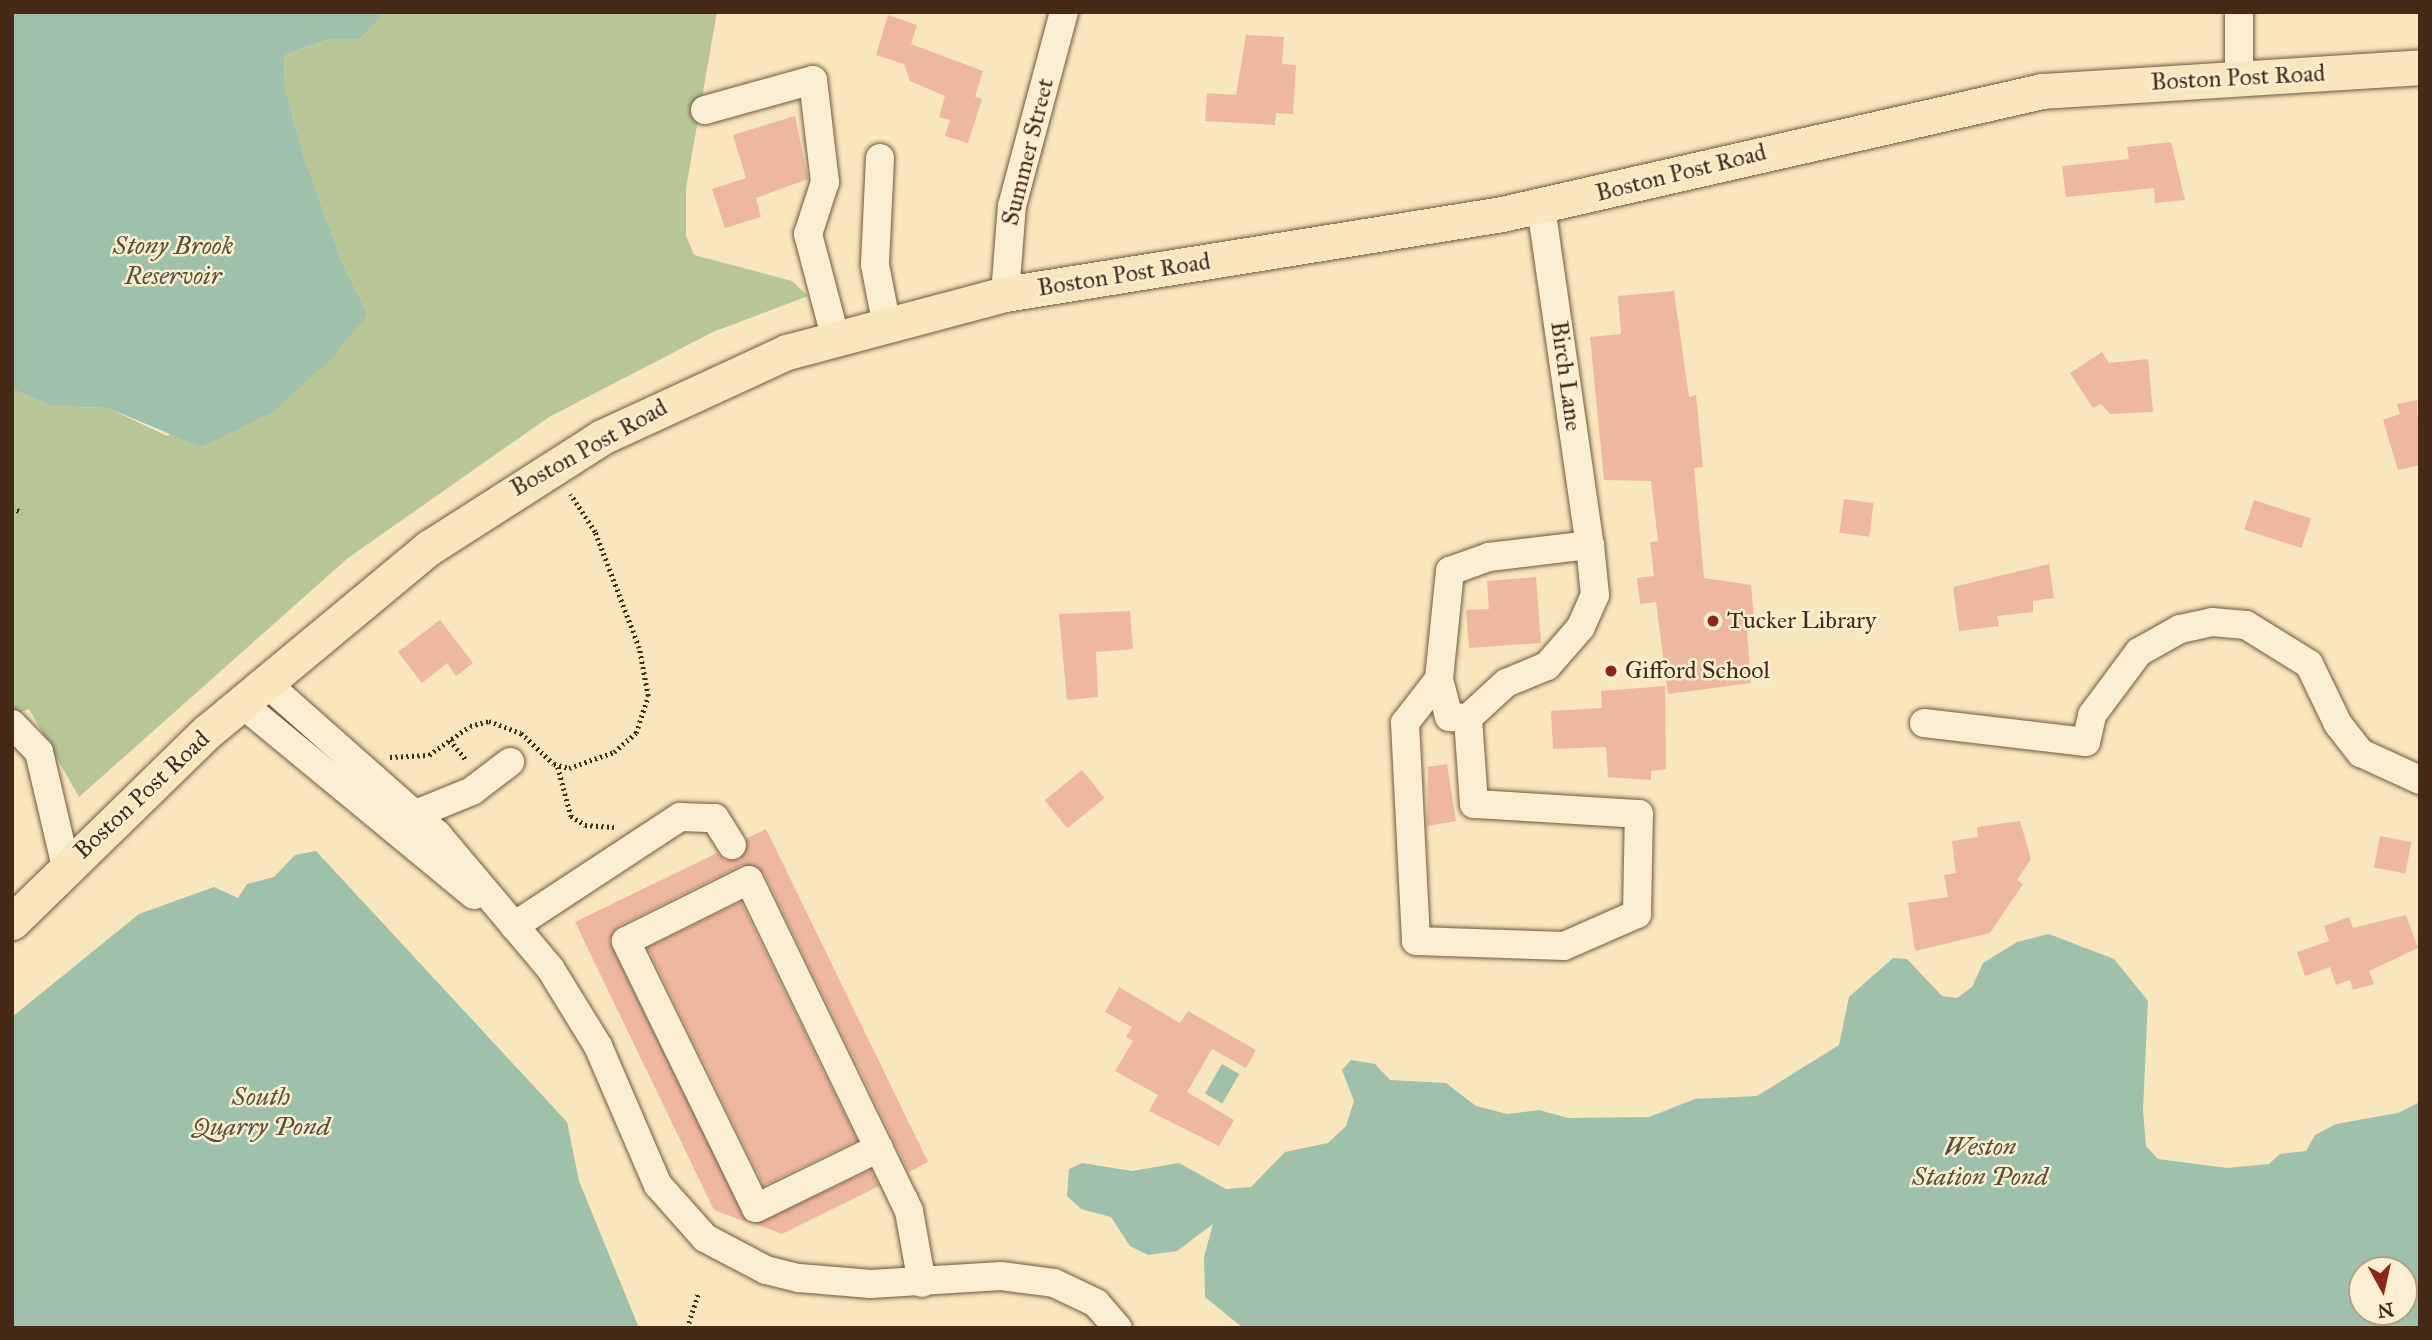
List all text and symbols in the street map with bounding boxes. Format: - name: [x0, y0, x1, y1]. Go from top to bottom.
- street label: Boston Post Road: [2150, 59, 2326, 97]
- street label: Summer Street: [996, 75, 1060, 229]
- street label: Boston Post Road: [1593, 138, 1769, 208]
- water label: Stony Brook Reservoir: [113, 230, 233, 292]
- street label: Boston Post Road: [1035, 247, 1213, 303]
- street label: Birch Lane: [1544, 319, 1588, 433]
- street label: Boston Post Road: [506, 393, 672, 503]
- place label: Tucker Library: [1727, 607, 1876, 635]
- marker: Tucker Library: [1705, 613, 1721, 629]
- place label: Gifford School: [1625, 657, 1770, 685]
- marker: Gifford School: [1603, 663, 1619, 679]
- street label: Boston Post Road: [68, 725, 216, 865]
- water label: South Quarry Pond: [192, 1081, 330, 1142]
- water label: Weston Station Pond: [1912, 1131, 2048, 1192]
- north arrow: [2348, 1256, 2418, 1326]
- text: N: [2376, 1298, 2395, 1323]

